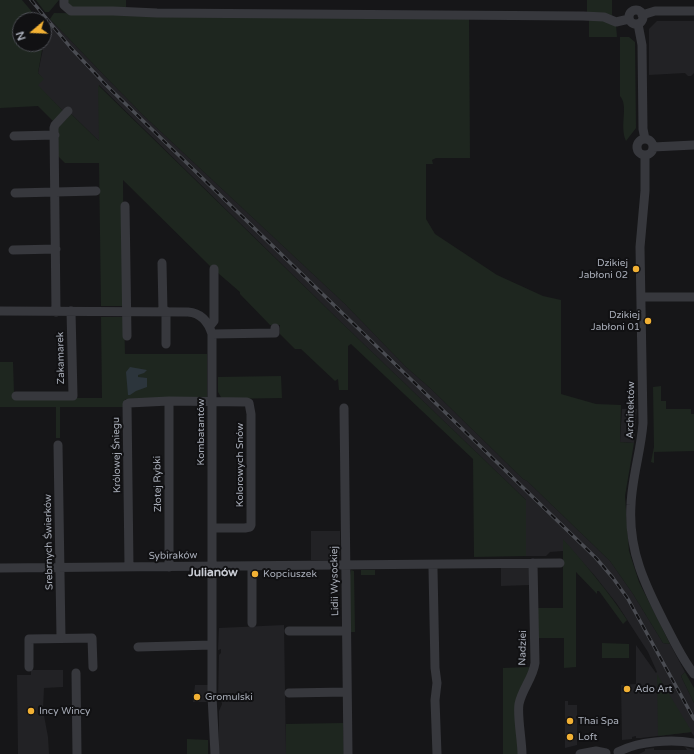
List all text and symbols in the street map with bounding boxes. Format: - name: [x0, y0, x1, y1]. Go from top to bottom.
- north arrow: [12, 12, 52, 52]
- text: N: [14, 29, 29, 42]
- place label: Dzikiej Jabłoni 02: [579, 257, 628, 280]
- marker: Dzikiej Jabłoni 02: [631, 264, 641, 274]
- place label: Dzikiej Jabłoni 01: [591, 309, 640, 332]
- marker: Dzikiej Jabłoni 01: [643, 316, 653, 326]
- street label: Zakamarek: [55, 332, 67, 384]
- street label: Architektów: [624, 381, 638, 439]
- street label: Kombatantów: [195, 399, 207, 465]
- street label: Królowej Śniegu: [110, 417, 124, 493]
- street label: Kolorowych Snów: [234, 423, 246, 507]
- street label: Złotej Rybki: [152, 456, 164, 512]
- street label: Srebrnych Świerków: [42, 494, 56, 590]
- street label: Lidii Wysockiej: [328, 546, 342, 616]
- street label: Sybiraków: [149, 550, 197, 562]
- district label: Julianów: [188, 566, 238, 580]
- place label: Kopciuszek: [263, 568, 317, 580]
- marker: Kopciuszek: [250, 569, 260, 579]
- street label: Nadziei: [517, 630, 529, 666]
- place label: Ado Art: [635, 683, 672, 695]
- marker: Ado Art: [622, 684, 632, 694]
- place label: Gromulski: [205, 691, 253, 703]
- marker: Gromulski: [192, 692, 202, 702]
- place label: Incy Wincy: [39, 705, 90, 717]
- marker: Incy Wincy: [26, 706, 36, 716]
- place label: Thai Spa: [578, 715, 619, 727]
- marker: Thai Spa: [565, 716, 575, 726]
- place label: Loft: [578, 731, 597, 743]
- marker: Loft: [565, 732, 575, 742]

